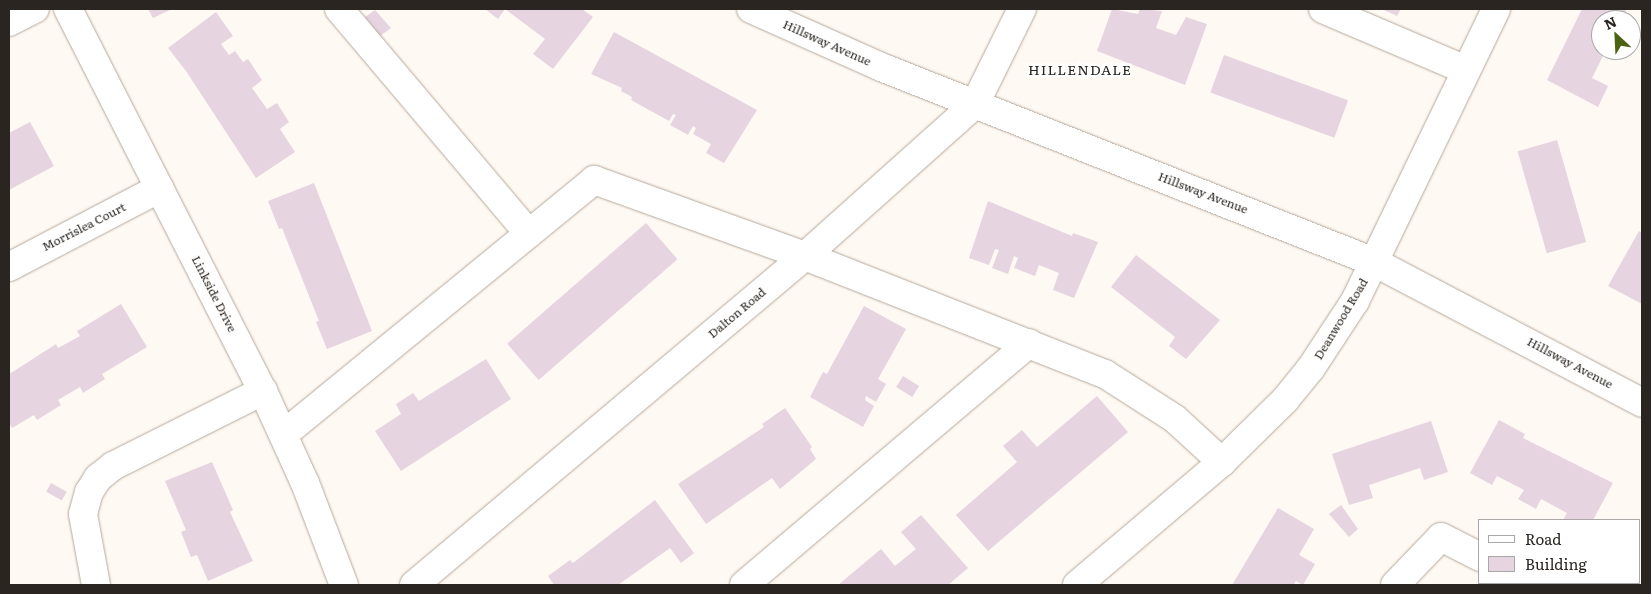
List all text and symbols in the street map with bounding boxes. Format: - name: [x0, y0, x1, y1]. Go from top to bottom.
- north arrow: [1591, 10, 1641, 60]
- text: N: [1601, 11, 1620, 34]
- street label: Hillsway Avenue: [781, 17, 873, 69]
- district label: HILLENDALE: [1027, 61, 1133, 77]
- street label: Hillsway Avenue: [1156, 169, 1250, 217]
- street label: Morrislea Court: [40, 200, 128, 254]
- street label: Linkside Drive: [189, 253, 239, 335]
- street label: Deanwood Road: [1311, 276, 1371, 362]
- street label: Dalton Road: [705, 285, 769, 341]
- street label: Hillsway Avenue: [1525, 334, 1615, 392]
- legend: [1478, 519, 1641, 584]
- text: Road: [1525, 527, 1561, 550]
- text: Building: [1525, 552, 1587, 575]

